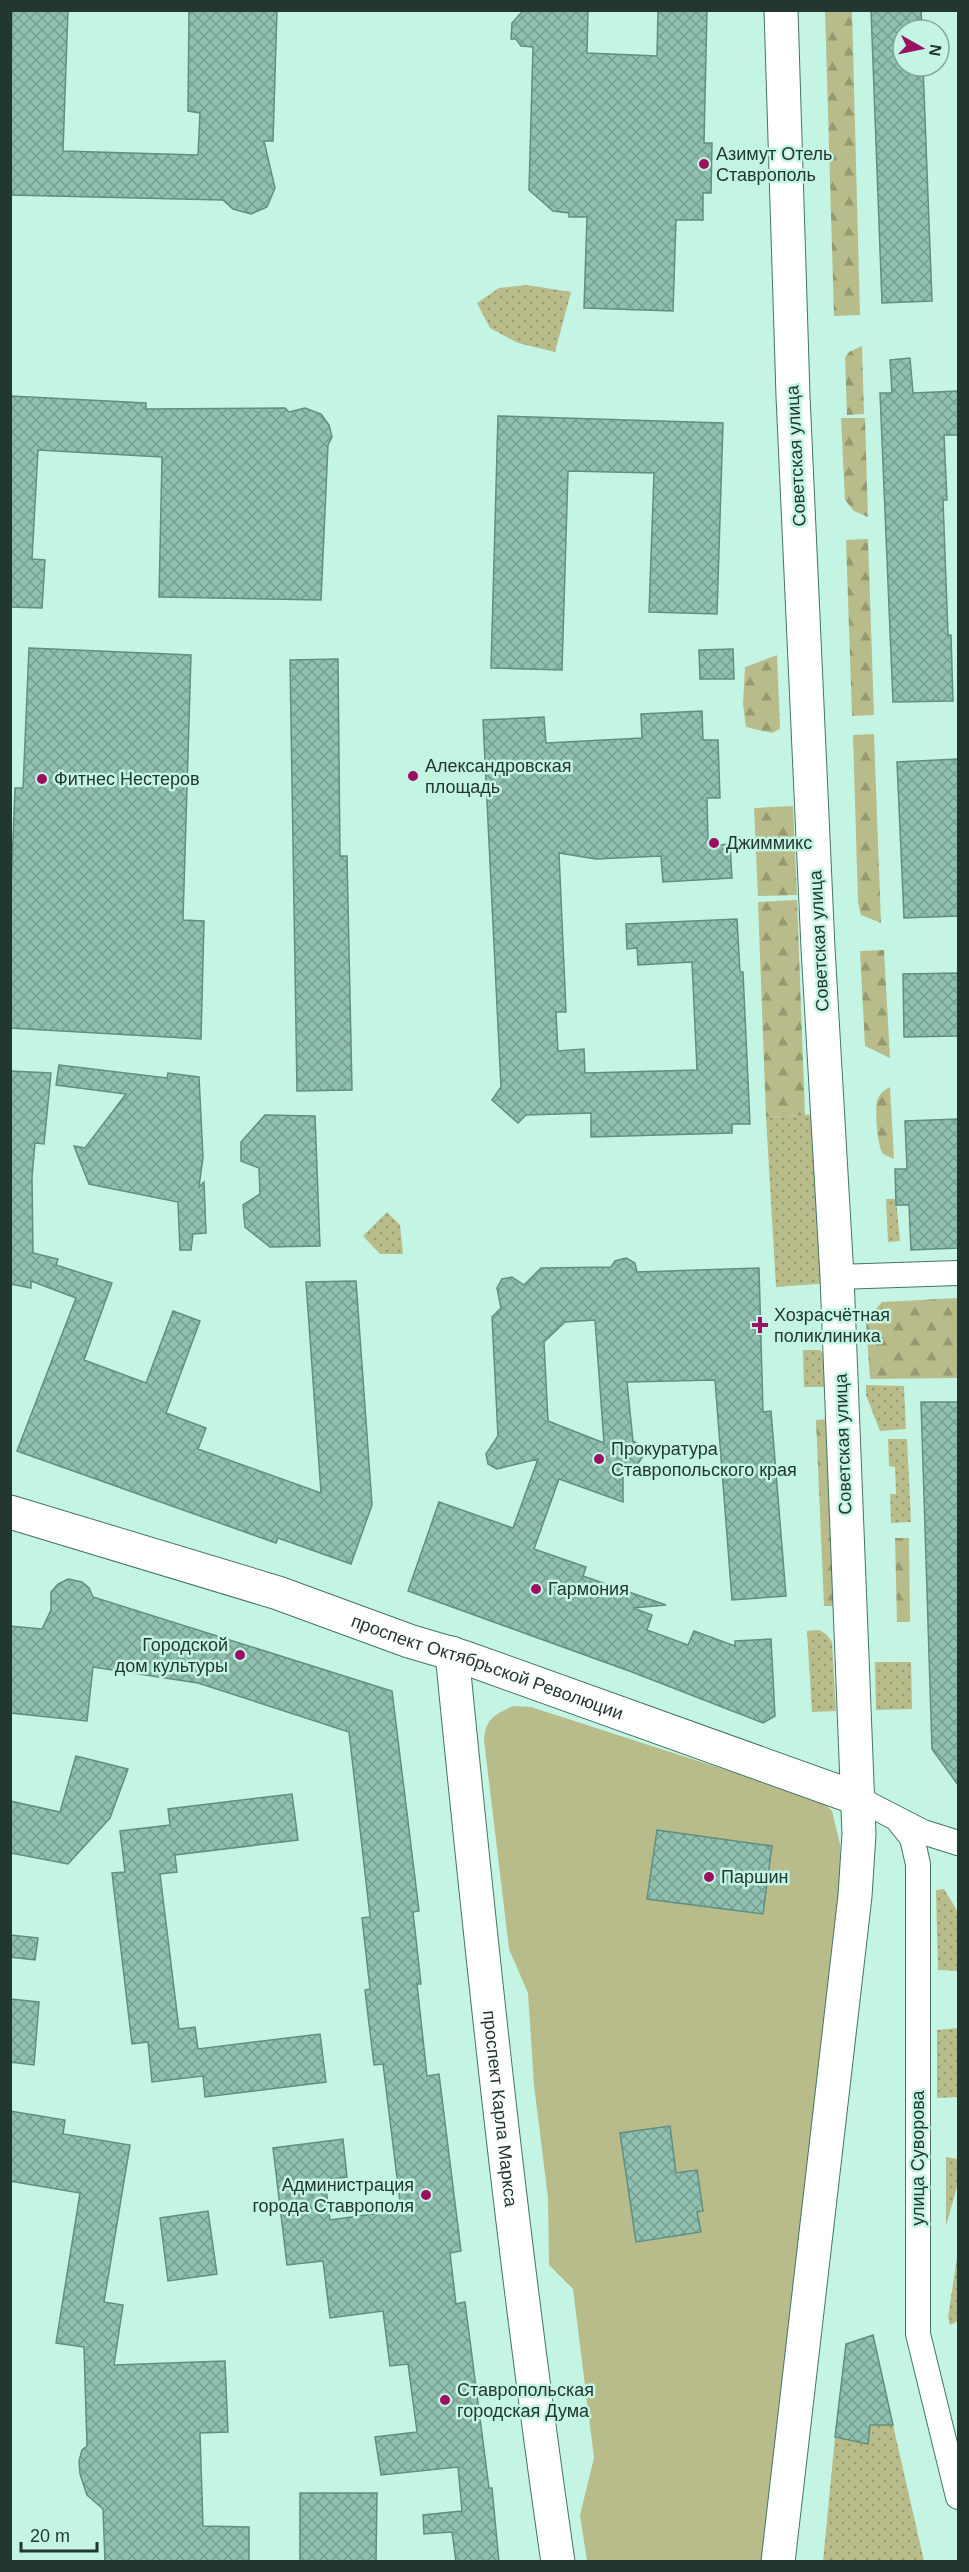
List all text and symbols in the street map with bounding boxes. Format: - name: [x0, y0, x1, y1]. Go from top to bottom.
- north arrow: [891, 18, 951, 78]
- text: N: [926, 43, 945, 57]
- place label: Азимут Отель Ставрополь: [716, 144, 832, 185]
- marker: Азимут Отель Ставрополь: [697, 157, 711, 171]
- street label: Советская улица: [782, 384, 810, 527]
- place label: Александровская площадь: [425, 756, 571, 797]
- place label: Фитнес Нестеров: [54, 769, 200, 789]
- marker: Александровская площадь: [406, 769, 420, 783]
- marker: Фитнес Нестеров: [35, 772, 49, 786]
- place label: Джиммикс: [726, 833, 812, 853]
- marker: Джиммикс: [707, 836, 721, 850]
- street label: Советская улица: [805, 869, 833, 1012]
- place label: Хозрасчётная поликлиника: [774, 1305, 890, 1346]
- marker: Хозрасчётная поликлиника: [751, 1316, 769, 1334]
- street label: Советская улица: [831, 1372, 855, 1515]
- place label: Прокуратура Ставропольского края: [611, 1439, 797, 1480]
- marker: Прокуратура Ставропольского края: [592, 1452, 606, 1466]
- place label: Гармония: [548, 1579, 629, 1599]
- marker: Гармония: [529, 1582, 543, 1596]
- street label: проспект Октябрьской Революции: [348, 1611, 626, 1724]
- place label: Городской дом культуры: [115, 1635, 228, 1676]
- marker: Городской дом культуры: [233, 1648, 247, 1662]
- place label: Паршин: [721, 1867, 788, 1887]
- marker: Паршин: [702, 1870, 716, 1884]
- street label: проспект Карла Маркса: [479, 2009, 521, 2209]
- street label: улица Суворова: [908, 2089, 928, 2226]
- place label: Администрация города Ставрополя: [252, 2175, 414, 2216]
- marker: Администрация города Ставрополя: [419, 2188, 433, 2202]
- place label: Ставропольская городская Дума: [457, 2380, 594, 2421]
- marker: Ставропольская городская Дума: [438, 2393, 452, 2407]
- scale bar: [21, 2515, 98, 2553]
- text: 20 m: [30, 2526, 70, 2546]

